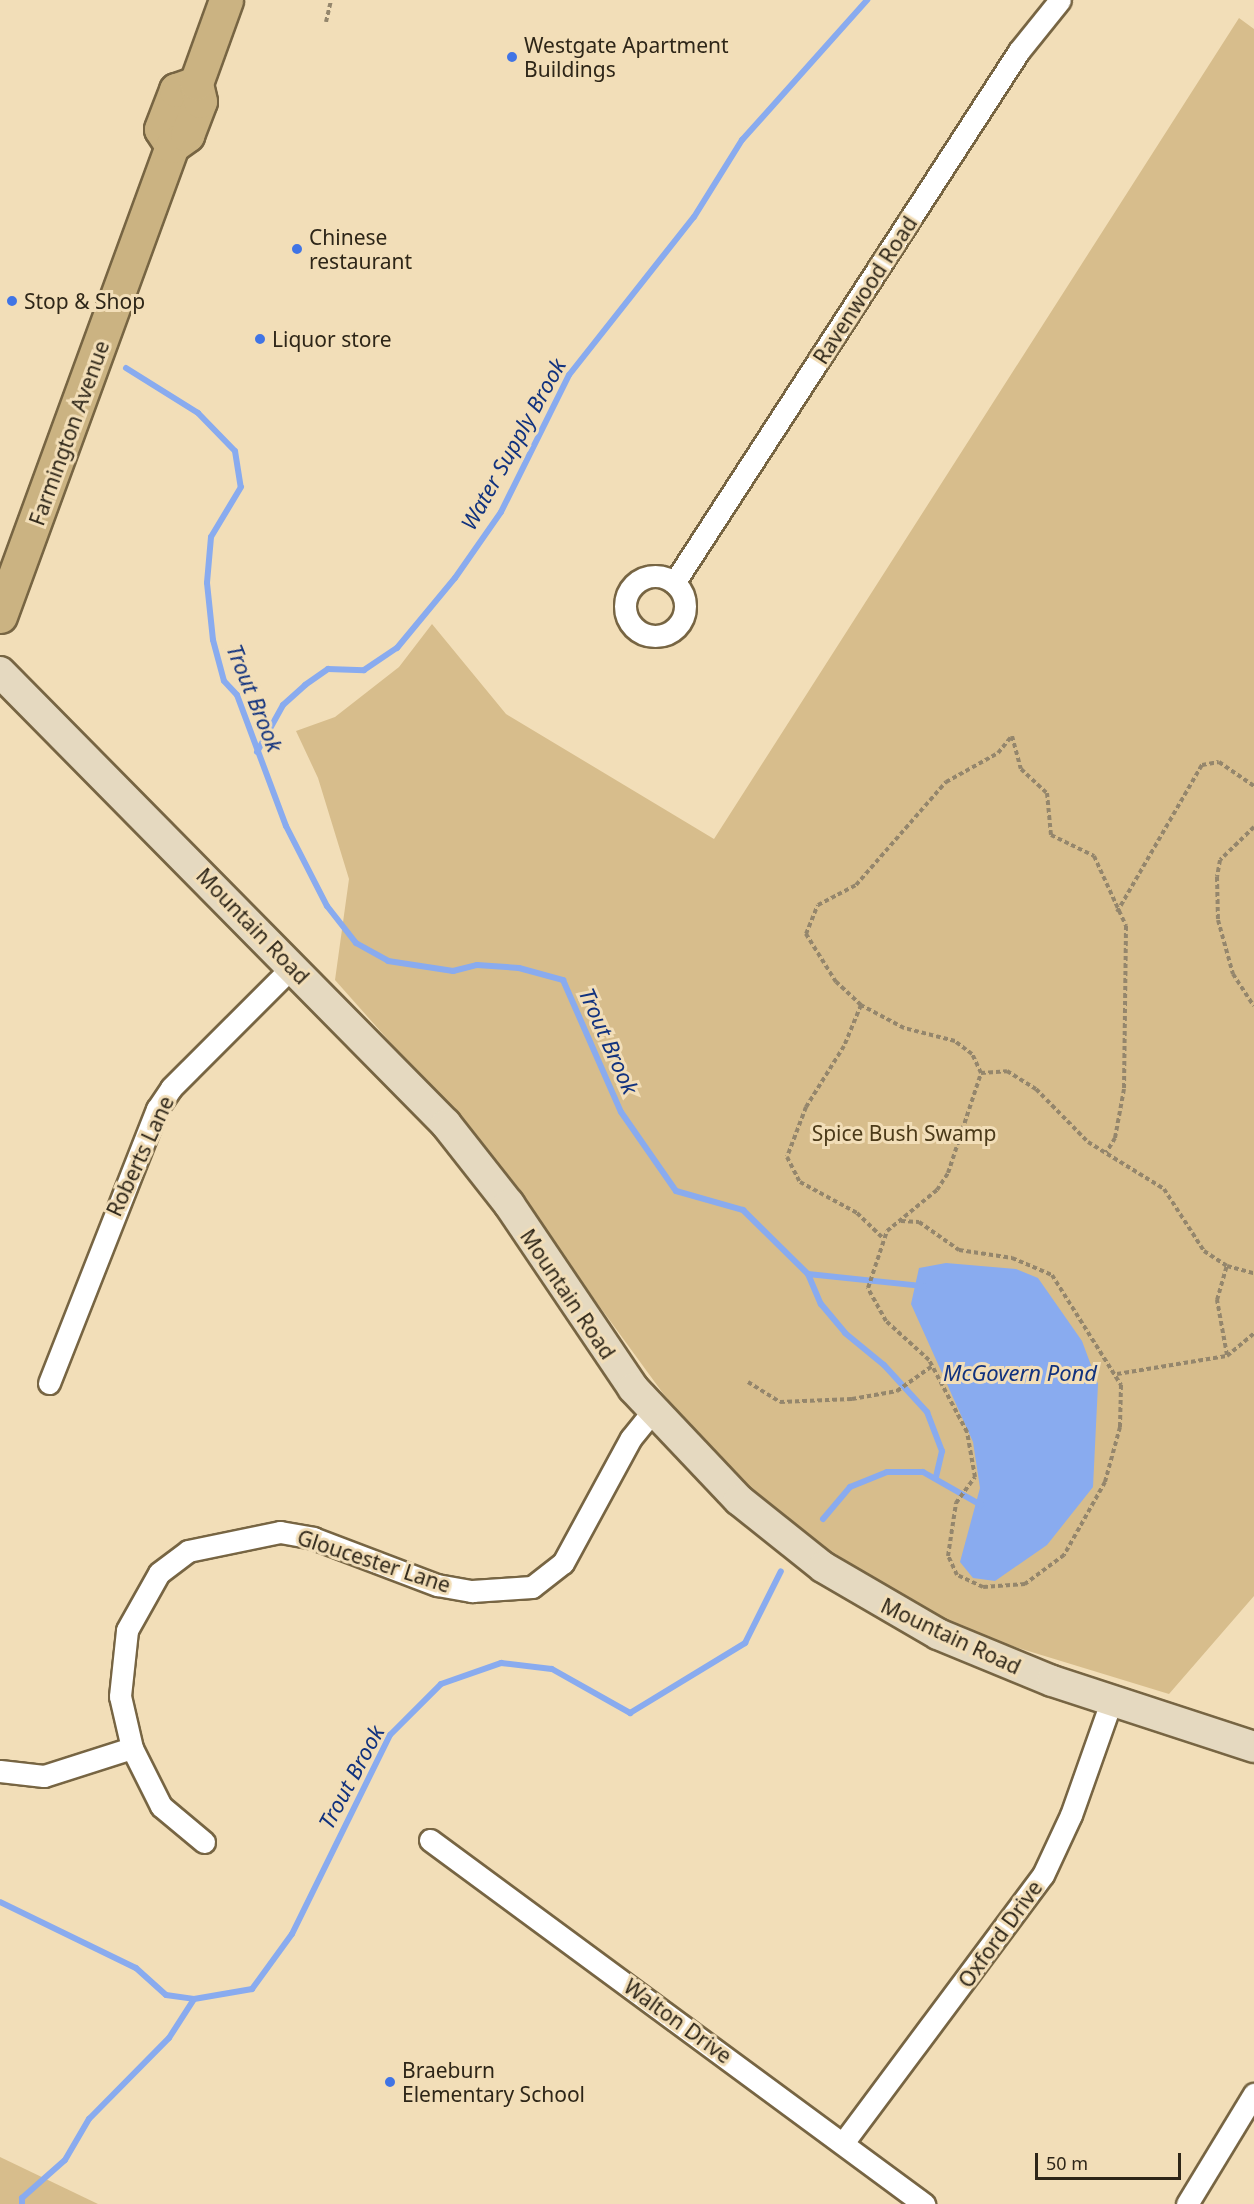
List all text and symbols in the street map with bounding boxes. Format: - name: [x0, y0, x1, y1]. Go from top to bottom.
- place label: Westgate Apartment Buildings: [524, 32, 729, 82]
- marker: Westgate Apartment Buildings: [505, 50, 519, 64]
- street label: Ravenwood Road: [808, 211, 922, 369]
- place label: Chinese restaurant: [309, 224, 412, 274]
- marker: Chinese restaurant: [290, 242, 304, 256]
- place label: Stop & Shop: [24, 288, 145, 314]
- marker: Stop & Shop: [5, 294, 19, 308]
- place label: Liquor store: [272, 326, 392, 352]
- marker: Liquor store: [253, 332, 267, 346]
- street label: Farmington Avenue: [24, 337, 114, 529]
- water label: Water Supply Brook: [455, 354, 571, 534]
- water label: Trout Brook: [221, 640, 289, 756]
- street label: Mountain Road: [191, 863, 315, 989]
- water label: Trout Brook: [574, 984, 644, 1098]
- street label: Roberts Lane: [101, 1092, 179, 1220]
- park label: Spice Bush Swamp: [812, 1120, 996, 1146]
- street label: Mountain Road: [515, 1224, 621, 1364]
- water label: McGovern Pond: [943, 1360, 1097, 1386]
- street label: Gloucester Lane: [294, 1524, 454, 1598]
- street label: Mountain Road: [877, 1593, 1025, 1679]
- water label: Trout Brook: [313, 1721, 389, 1833]
- street label: Oxford Drive: [953, 1876, 1047, 1992]
- street label: Walton Drive: [619, 1973, 737, 2069]
- place label: Braeburn Elementary School: [402, 2057, 585, 2107]
- marker: Braeburn Elementary School: [383, 2075, 397, 2089]
- scale bar: [1038, 2141, 1184, 2179]
- text: 50 m: [1046, 2151, 1088, 2175]

